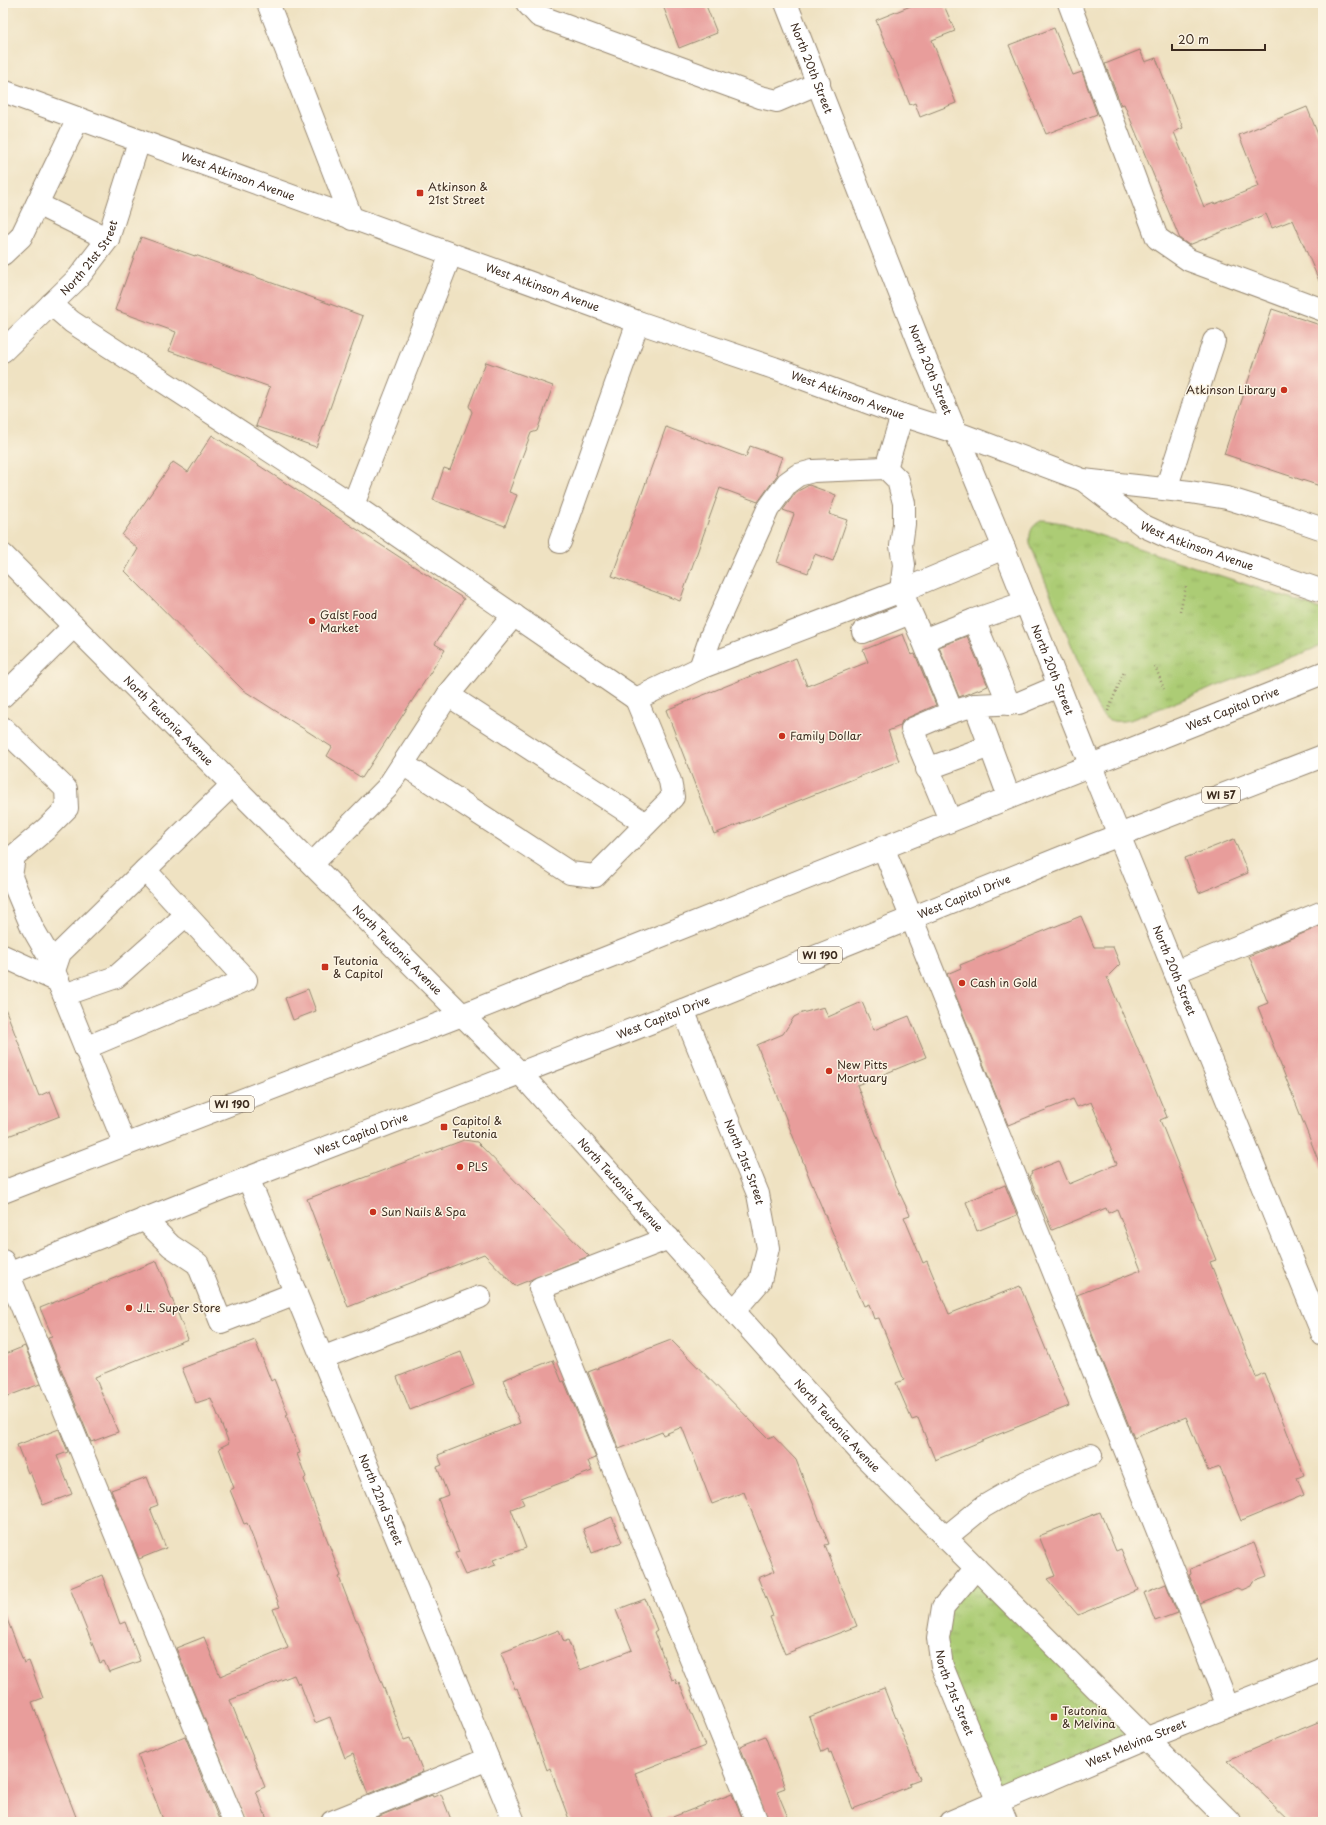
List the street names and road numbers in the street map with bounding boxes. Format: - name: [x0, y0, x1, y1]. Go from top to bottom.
- street label: North 20th Street: [787, 20, 838, 116]
- street label: West Atkinson Avenue: [179, 147, 297, 205]
- street label: North 21st Street: [56, 217, 122, 299]
- street label: West Atkinson Avenue: [483, 258, 602, 315]
- street label: North 20th Street: [905, 322, 957, 418]
- street label: West Atkinson Avenue: [789, 366, 907, 423]
- street label: West Atkinson Avenue: [1137, 516, 1256, 574]
- street label: North 20th Street: [1027, 622, 1079, 718]
- street label: North Teutonia Avenue: [120, 671, 217, 769]
- street label: West Capitol Drive: [1183, 682, 1282, 735]
- road number: WI 57: [1202, 787, 1240, 803]
- street label: West Capitol Drive: [915, 870, 1013, 923]
- street label: North Teutonia Avenue: [349, 901, 446, 998]
- street label: North 20th Street: [1149, 923, 1201, 1018]
- road number: WI 190: [798, 947, 842, 963]
- street label: West Capitol Drive: [614, 991, 712, 1043]
- road number: WI 190: [210, 1096, 254, 1112]
- street label: West Capitol Drive: [312, 1108, 410, 1160]
- street label: North 21st Street: [720, 1116, 769, 1206]
- street label: North Teutonia Avenue: [574, 1134, 667, 1235]
- street label: North Teutonia Avenue: [790, 1375, 884, 1476]
- street label: North 22nd Street: [355, 1451, 408, 1548]
- street label: North 21st Street: [932, 1649, 979, 1738]
- street label: West Melvina Street: [1083, 1714, 1189, 1771]

